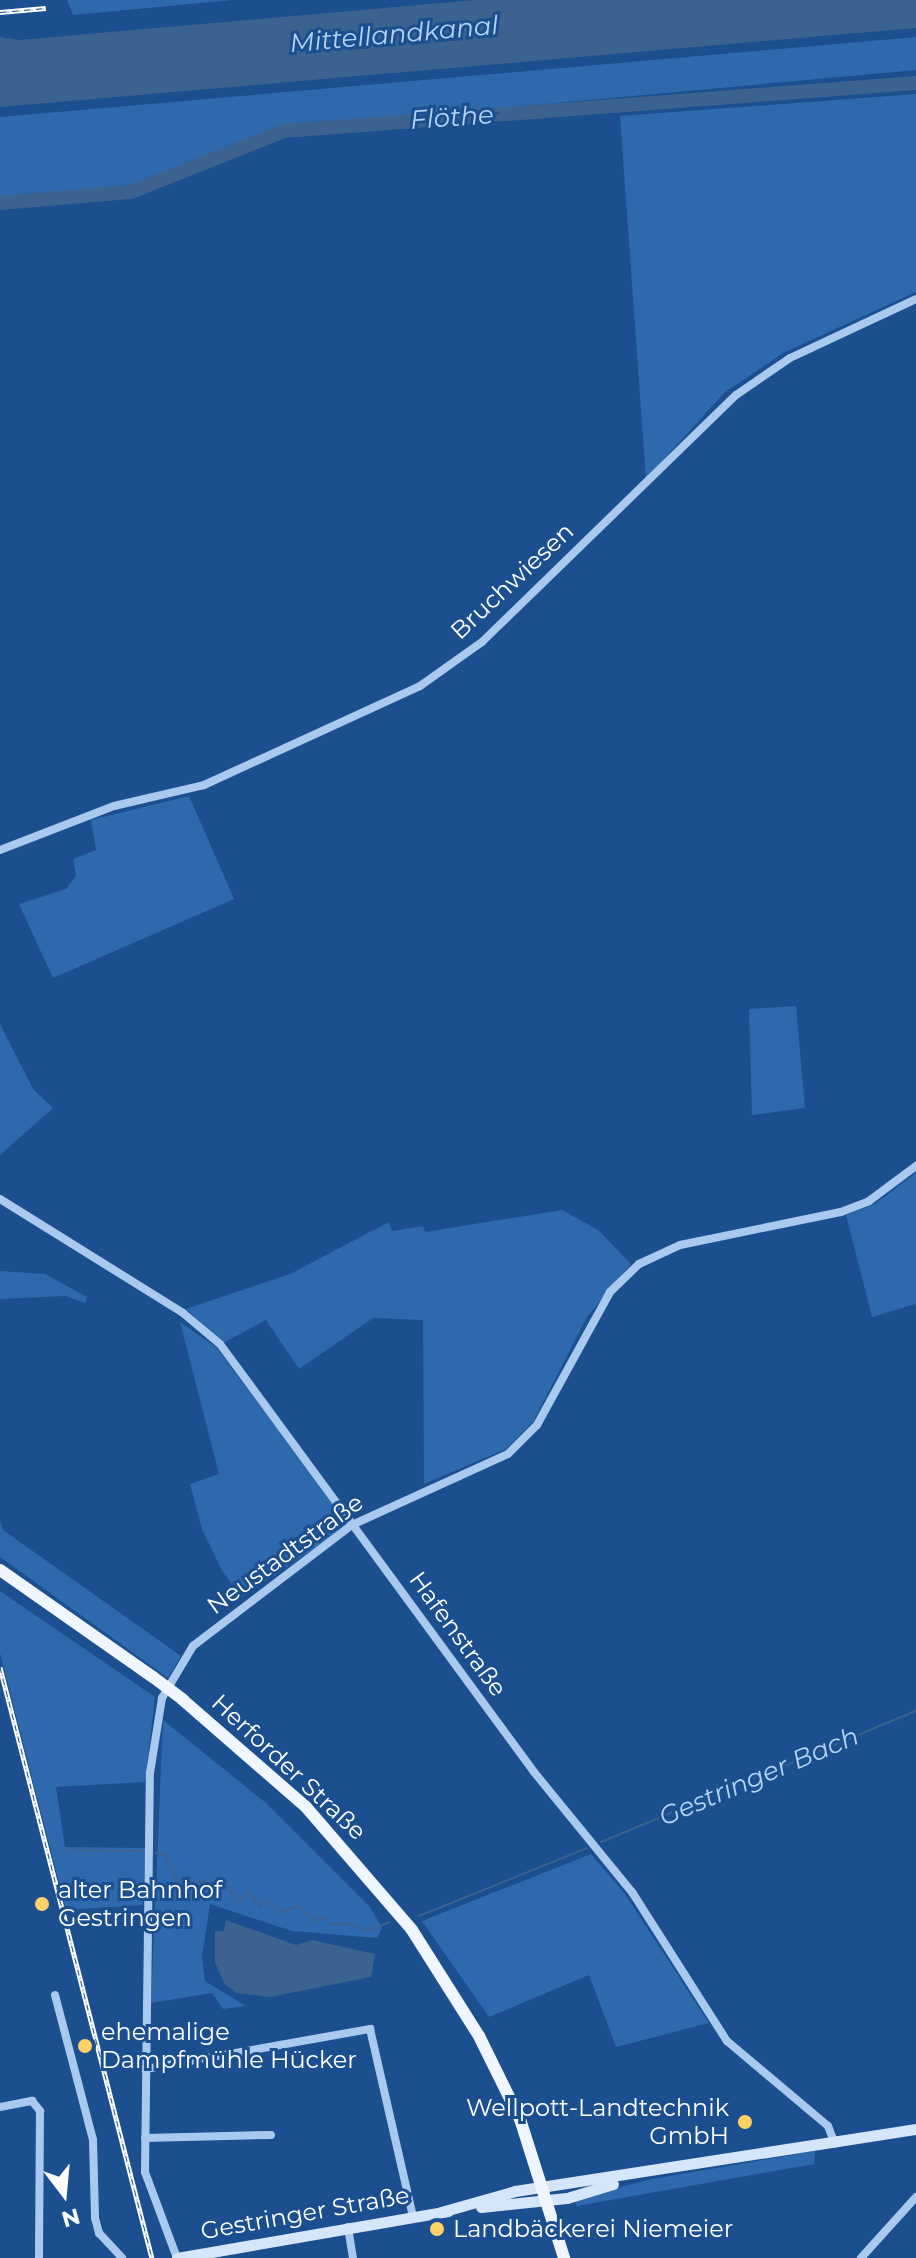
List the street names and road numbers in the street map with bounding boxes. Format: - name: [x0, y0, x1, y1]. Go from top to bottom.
- street label: Bruchwiesen: [445, 517, 579, 645]
- street label: Neustadtstraße: [201, 1488, 369, 1620]
- street label: Hafenstraße: [403, 1566, 513, 1702]
- street label: Herforder Straße: [206, 1688, 372, 1846]
- street label: Gestringer Straße: [198, 2180, 412, 2246]

